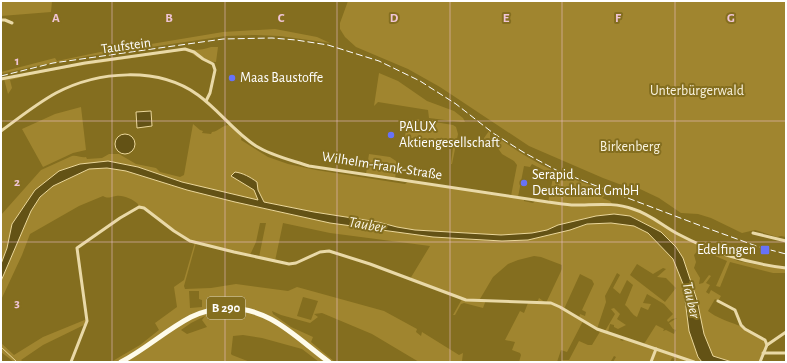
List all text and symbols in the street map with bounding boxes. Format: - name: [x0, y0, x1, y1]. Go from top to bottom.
- text: A: [52, 12, 60, 25]
- text: B: [165, 12, 173, 25]
- text: C: [278, 12, 285, 25]
- text: D: [390, 12, 399, 25]
- text: E: [503, 12, 510, 25]
- text: F: [615, 12, 622, 25]
- text: G: [727, 12, 735, 25]
- street label: Taufstein: [100, 36, 152, 56]
- text: 1: [15, 55, 19, 68]
- place label: Maas Baustoffe: [240, 71, 323, 85]
- marker: Maas Baustoffe: [227, 73, 237, 83]
- park label: Unterbürgerwald: [650, 84, 744, 98]
- place label: PALUX Aktiengesellschaft: [399, 120, 500, 150]
- marker: PALUX Aktiengesellschaft: [386, 130, 396, 140]
- park label: Birkenberg: [600, 140, 660, 154]
- street label: Wilhelm-Frank-Straße: [321, 150, 443, 182]
- place label: Serapid Deutschland GmbH: [532, 168, 639, 198]
- text: 2: [14, 176, 20, 189]
- marker: Serapid Deutschland GmbH: [519, 178, 529, 188]
- water label: Tauber: [348, 214, 388, 236]
- place label: Edelfingen: [697, 243, 756, 257]
- marker: Edelfingen: [759, 244, 771, 256]
- water label: Tauber: [680, 280, 703, 321]
- text: 3: [14, 297, 20, 310]
- road number: B 290: [207, 297, 245, 319]

